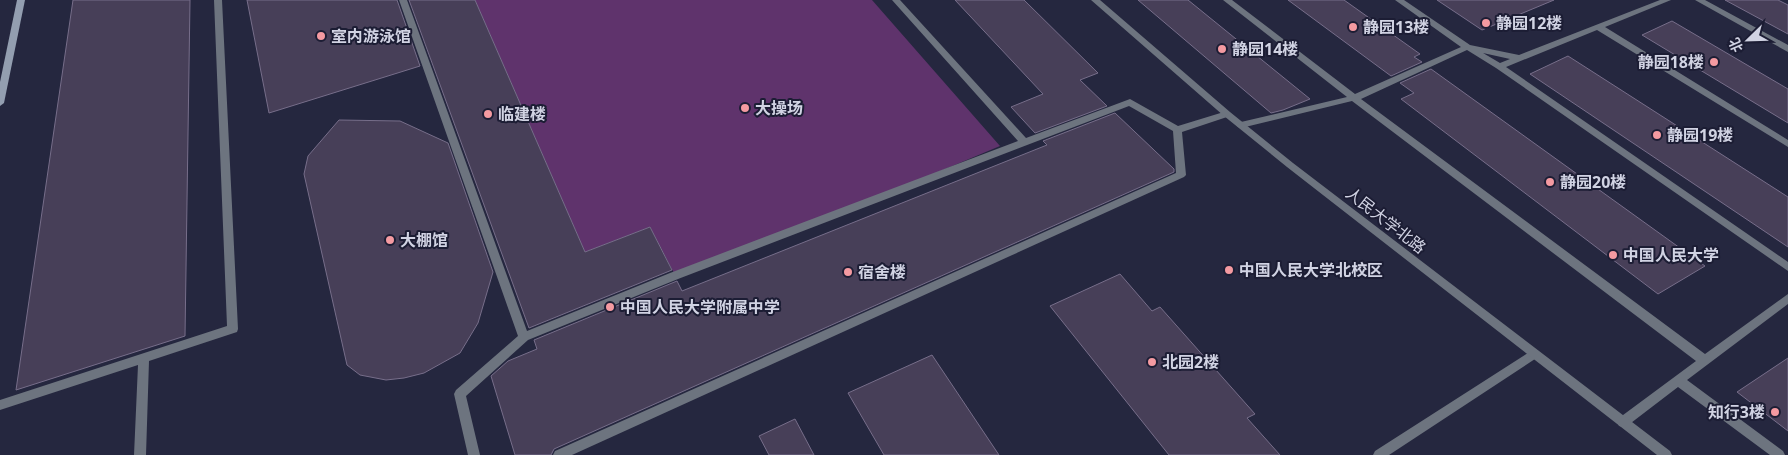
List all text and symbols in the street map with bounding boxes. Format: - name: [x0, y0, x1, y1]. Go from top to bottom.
- place label: 静园12楼: [1496, 12, 1562, 34]
- north arrow: [1723, 15, 1773, 65]
- place label: 静园13楼: [1363, 16, 1429, 38]
- marker: 静园12楼: [1480, 17, 1492, 29]
- marker: 静园13楼: [1347, 21, 1359, 33]
- place label: 室内游泳馆: [331, 25, 411, 47]
- marker: 室内游泳馆: [315, 30, 327, 42]
- text: 北: [1724, 35, 1747, 55]
- place label: 静园14楼: [1232, 38, 1298, 60]
- marker: 静园14楼: [1216, 43, 1228, 55]
- place label: 静园18楼: [1638, 51, 1704, 73]
- marker: 静园18楼: [1708, 56, 1720, 68]
- place label: 大操场: [755, 97, 803, 119]
- marker: 大操场: [739, 102, 751, 114]
- place label: 临建楼: [498, 103, 546, 125]
- marker: 临建楼: [482, 108, 494, 120]
- place label: 静园19楼: [1667, 124, 1733, 146]
- marker: 静园19楼: [1651, 129, 1663, 141]
- place label: 静园20楼: [1560, 171, 1626, 193]
- marker: 静园20楼: [1544, 176, 1556, 188]
- street label: 人民大学北路: [1341, 182, 1431, 258]
- place label: 大棚馆: [400, 229, 448, 251]
- marker: 大棚馆: [384, 234, 396, 246]
- place label: 中国人民大学: [1623, 244, 1719, 266]
- marker: 中国人民大学: [1607, 249, 1619, 261]
- place label: 中国人民大学北校区: [1239, 259, 1383, 281]
- place label: 宿舍楼: [858, 261, 906, 283]
- marker: 中国人民大学北校区: [1223, 264, 1235, 276]
- marker: 宿舍楼: [842, 266, 854, 278]
- place label: 中国人民大学附属中学: [620, 296, 780, 318]
- marker: 中国人民大学附属中学: [604, 301, 616, 313]
- place label: 北园2楼: [1162, 351, 1219, 373]
- marker: 北园2楼: [1146, 356, 1158, 368]
- place label: 知行3楼: [1708, 401, 1765, 423]
- marker: 知行3楼: [1769, 406, 1781, 418]

